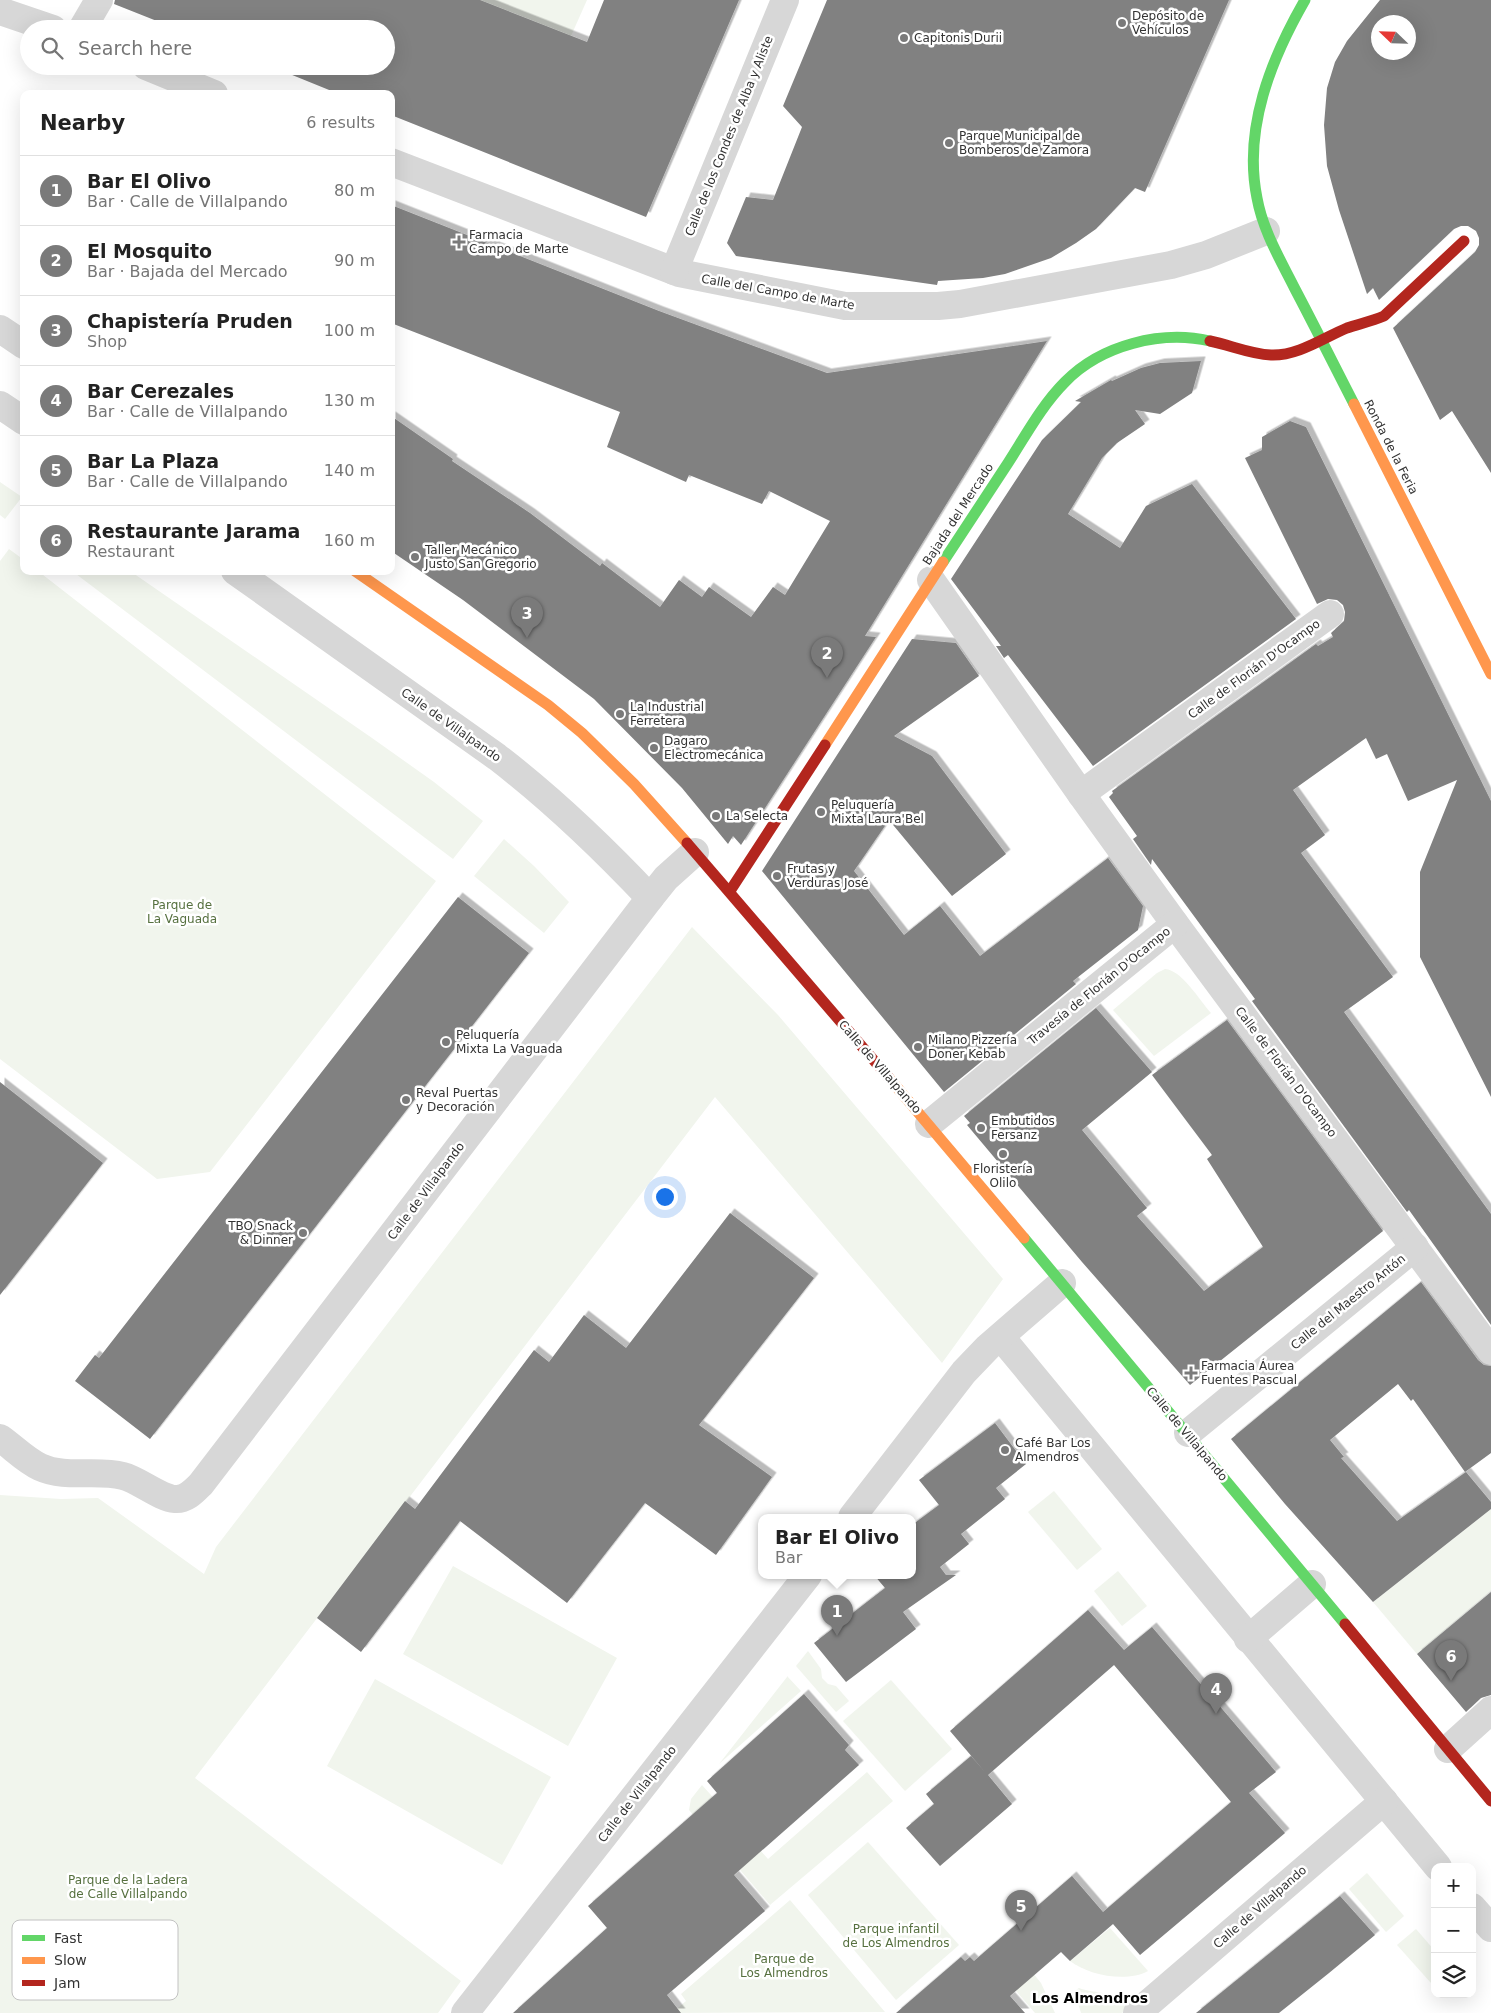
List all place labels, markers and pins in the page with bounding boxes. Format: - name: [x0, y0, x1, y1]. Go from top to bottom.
- place label: Depósito de Vehículos: [1132, 9, 1204, 37]
- marker: Depósito de Vehículos: [1116, 17, 1128, 29]
- place label: Capitonis Durii: [914, 31, 1002, 45]
- marker: Capitonis Durii: [898, 32, 910, 44]
- place label: Parque Municipal de Bomberos de Zamora: [959, 129, 1089, 157]
- marker: Parque Municipal de Bomberos de Zamora: [943, 137, 955, 149]
- place label: Farmacia Campo de Marte: [469, 228, 569, 256]
- marker: Farmacia Campo de Marte: [453, 236, 465, 248]
- place label: Taller Mecánico Justo San Gregorio: [424, 543, 537, 571]
- marker: Taller Mecánico Justo San Gregorio: [409, 551, 421, 563]
- pin: 3: [511, 597, 543, 638]
- pin: 2: [811, 637, 843, 678]
- place label: La Industrial Ferretera: [630, 700, 704, 728]
- marker: La Industrial Ferretera: [614, 708, 626, 720]
- place label: Dagaro Electromecánica: [664, 734, 764, 762]
- marker: Dagaro Electromecánica: [648, 742, 660, 754]
- place label: Peluquería Mixta Laura'Bel: [831, 798, 924, 826]
- marker: Peluquería Mixta Laura'Bel: [815, 806, 827, 818]
- place label: La Selecta: [726, 809, 788, 823]
- marker: La Selecta: [710, 810, 722, 822]
- place label: Frutas y Verduras José: [787, 862, 868, 890]
- marker: Frutas y Verduras José: [771, 870, 783, 882]
- place label: Peluquería Mixta La Vaguada: [456, 1028, 563, 1056]
- place label: Milano Pizzería Doner Kebab: [928, 1033, 1017, 1061]
- marker: Peluquería Mixta La Vaguada: [440, 1036, 452, 1048]
- marker: Milano Pizzería Doner Kebab: [912, 1041, 924, 1053]
- place label: Reval Puertas y Decoración: [416, 1086, 498, 1114]
- marker: Reval Puertas y Decoración: [400, 1094, 412, 1106]
- place label: Embutidos Fersanz: [991, 1114, 1055, 1142]
- marker: Embutidos Fersanz: [975, 1122, 987, 1134]
- marker: Floristería Olilo: [997, 1148, 1009, 1160]
- place label: Floristería Olilo: [973, 1162, 1033, 1190]
- place label: TBO Snack & Dinner: [227, 1219, 293, 1247]
- marker: TBO Snack & Dinner: [297, 1227, 309, 1239]
- place label: Farmacia Áurea Fuentes Pascual: [1201, 1358, 1297, 1387]
- marker: Farmacia Áurea Fuentes Pascual: [1185, 1367, 1197, 1379]
- place label: Café Bar Los Almendros: [1015, 1436, 1091, 1464]
- marker: Café Bar Los Almendros: [999, 1444, 1011, 1456]
- pin: 1: [821, 1595, 853, 1636]
- pin: 6: [1435, 1640, 1467, 1681]
- pin: 4: [1200, 1673, 1232, 1714]
- pin: 5: [1005, 1890, 1037, 1931]

